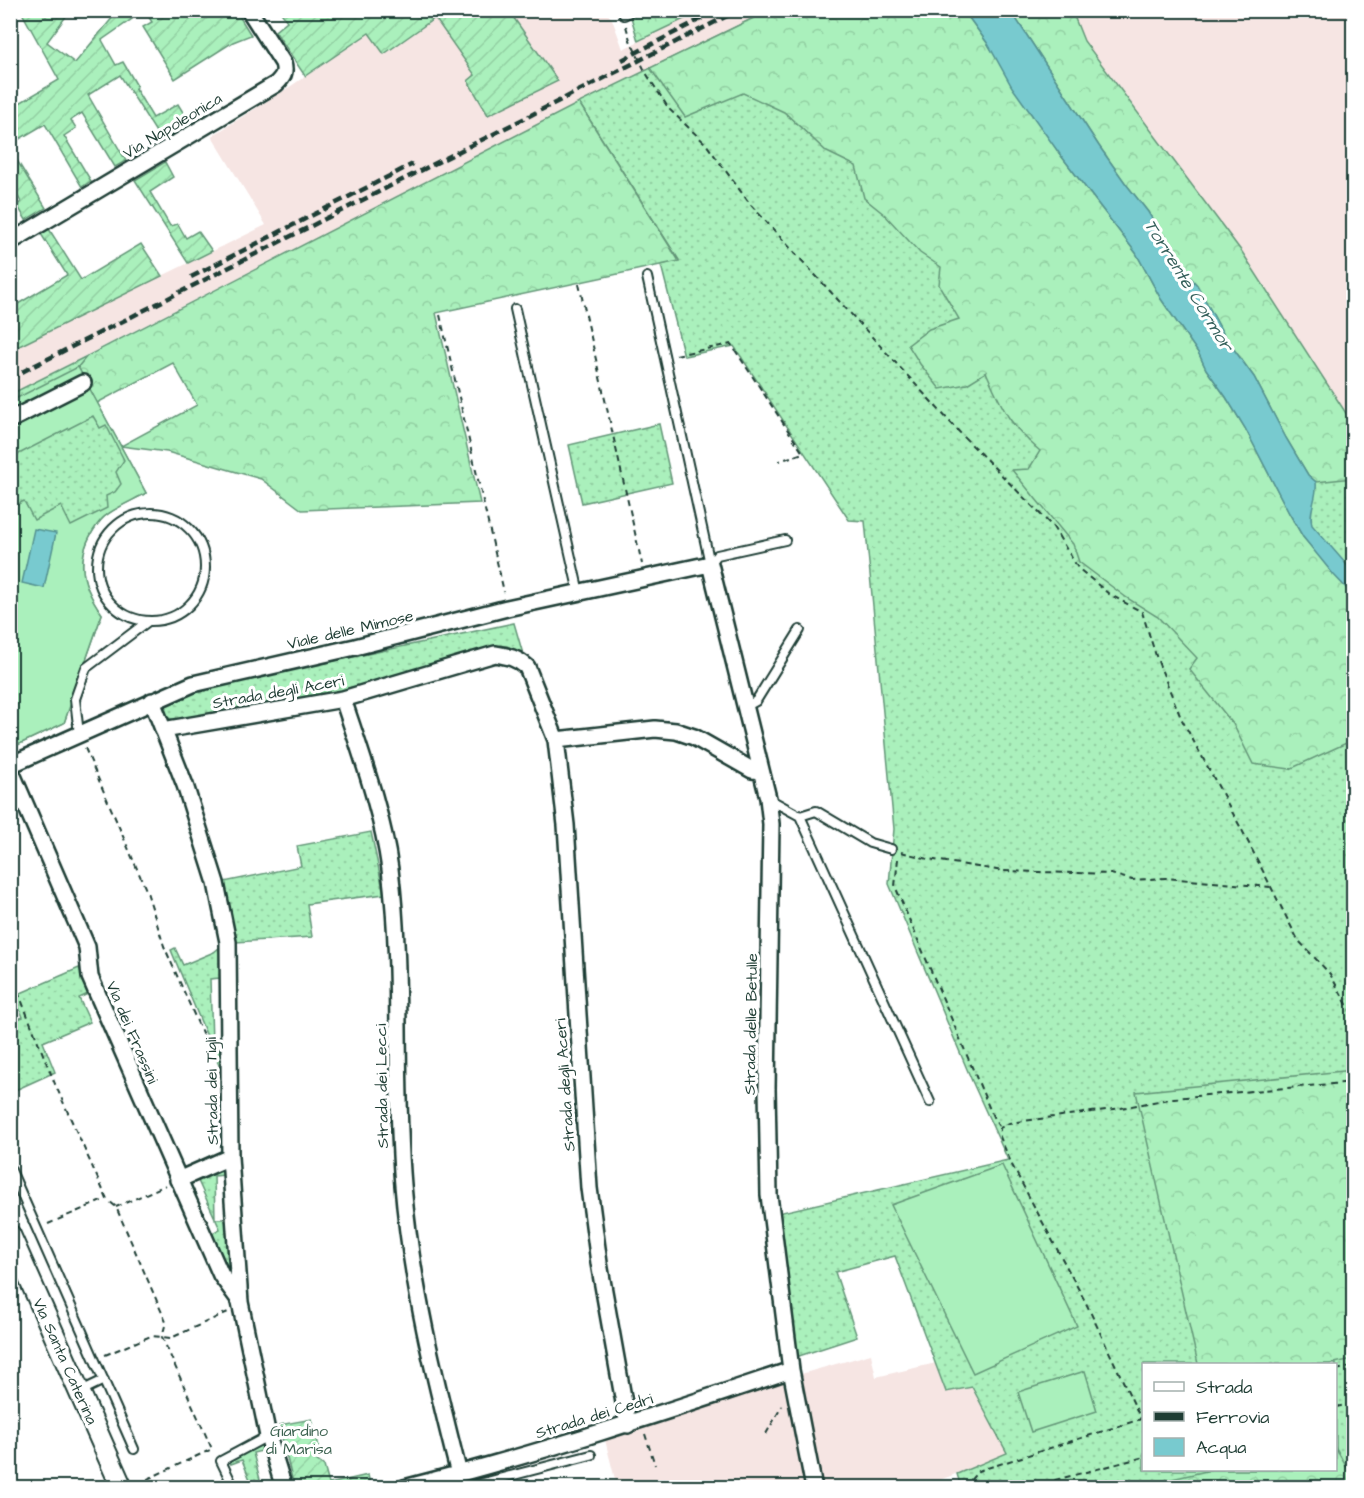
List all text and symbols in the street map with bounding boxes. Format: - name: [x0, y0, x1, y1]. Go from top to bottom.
- street label: Via Napoleonica: [119, 88, 226, 164]
- water label: Torrente Cormor: [1138, 215, 1240, 358]
- street label: Viale delle Mimose: [285, 605, 416, 655]
- street label: Strada degli Aceri: [211, 669, 346, 715]
- street label: Strada delle Betulle: [739, 953, 763, 1095]
- street label: Via dei Frassini: [101, 978, 164, 1088]
- street label: Strada degli Aceri: [549, 1017, 582, 1152]
- street label: Strada dei Lecci: [370, 1023, 394, 1148]
- street label: Strada dei Tigli: [200, 1036, 225, 1145]
- street label: Via Santa Caterina: [27, 1295, 103, 1428]
- legend: [1142, 1363, 1337, 1471]
- text: Strada: [1196, 1375, 1252, 1400]
- street label: Strada dei Cedri: [533, 1387, 656, 1444]
- text: Ferrovia: [1196, 1405, 1269, 1430]
- park label: Giardino di Marisa: [266, 1420, 332, 1460]
- text: Acqua: [1196, 1435, 1246, 1460]

